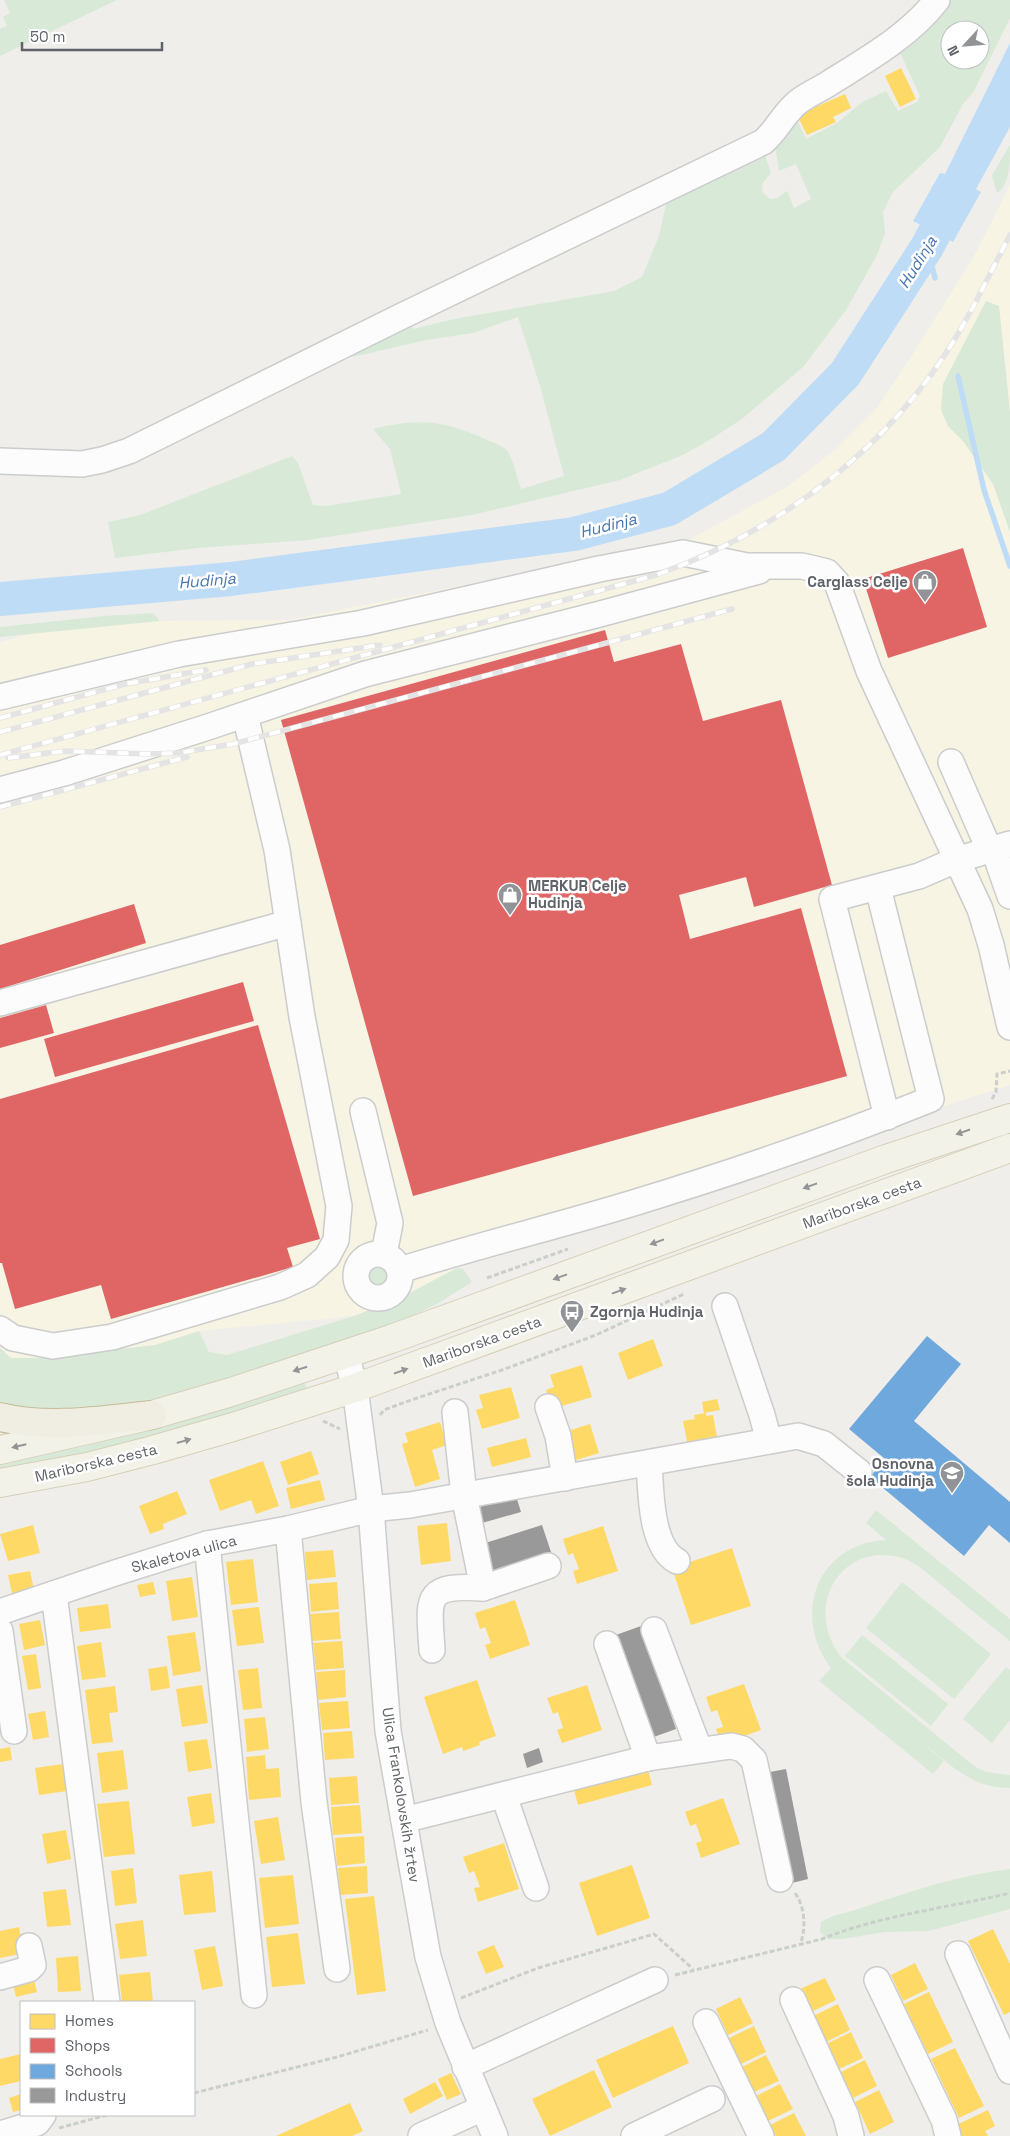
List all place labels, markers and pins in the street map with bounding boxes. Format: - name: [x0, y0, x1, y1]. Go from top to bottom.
- shop icon: Carglass Celje: [912, 569, 938, 603]
- place label: Carglass Celje: [807, 572, 908, 591]
- place label: MERKUR Celje Hudinja: [528, 876, 627, 912]
- shop icon: MERKUR Celje Hudinja: [497, 882, 523, 916]
- bus stop icon: Zgornja Hudinja: [559, 1299, 585, 1333]
- place label: Zgornja Hudinja: [590, 1302, 704, 1321]
- place label: Osnovna šola Hudinja: [846, 1454, 934, 1490]
- school or university icon: Osnovna šola Hudinja: [939, 1460, 965, 1494]

